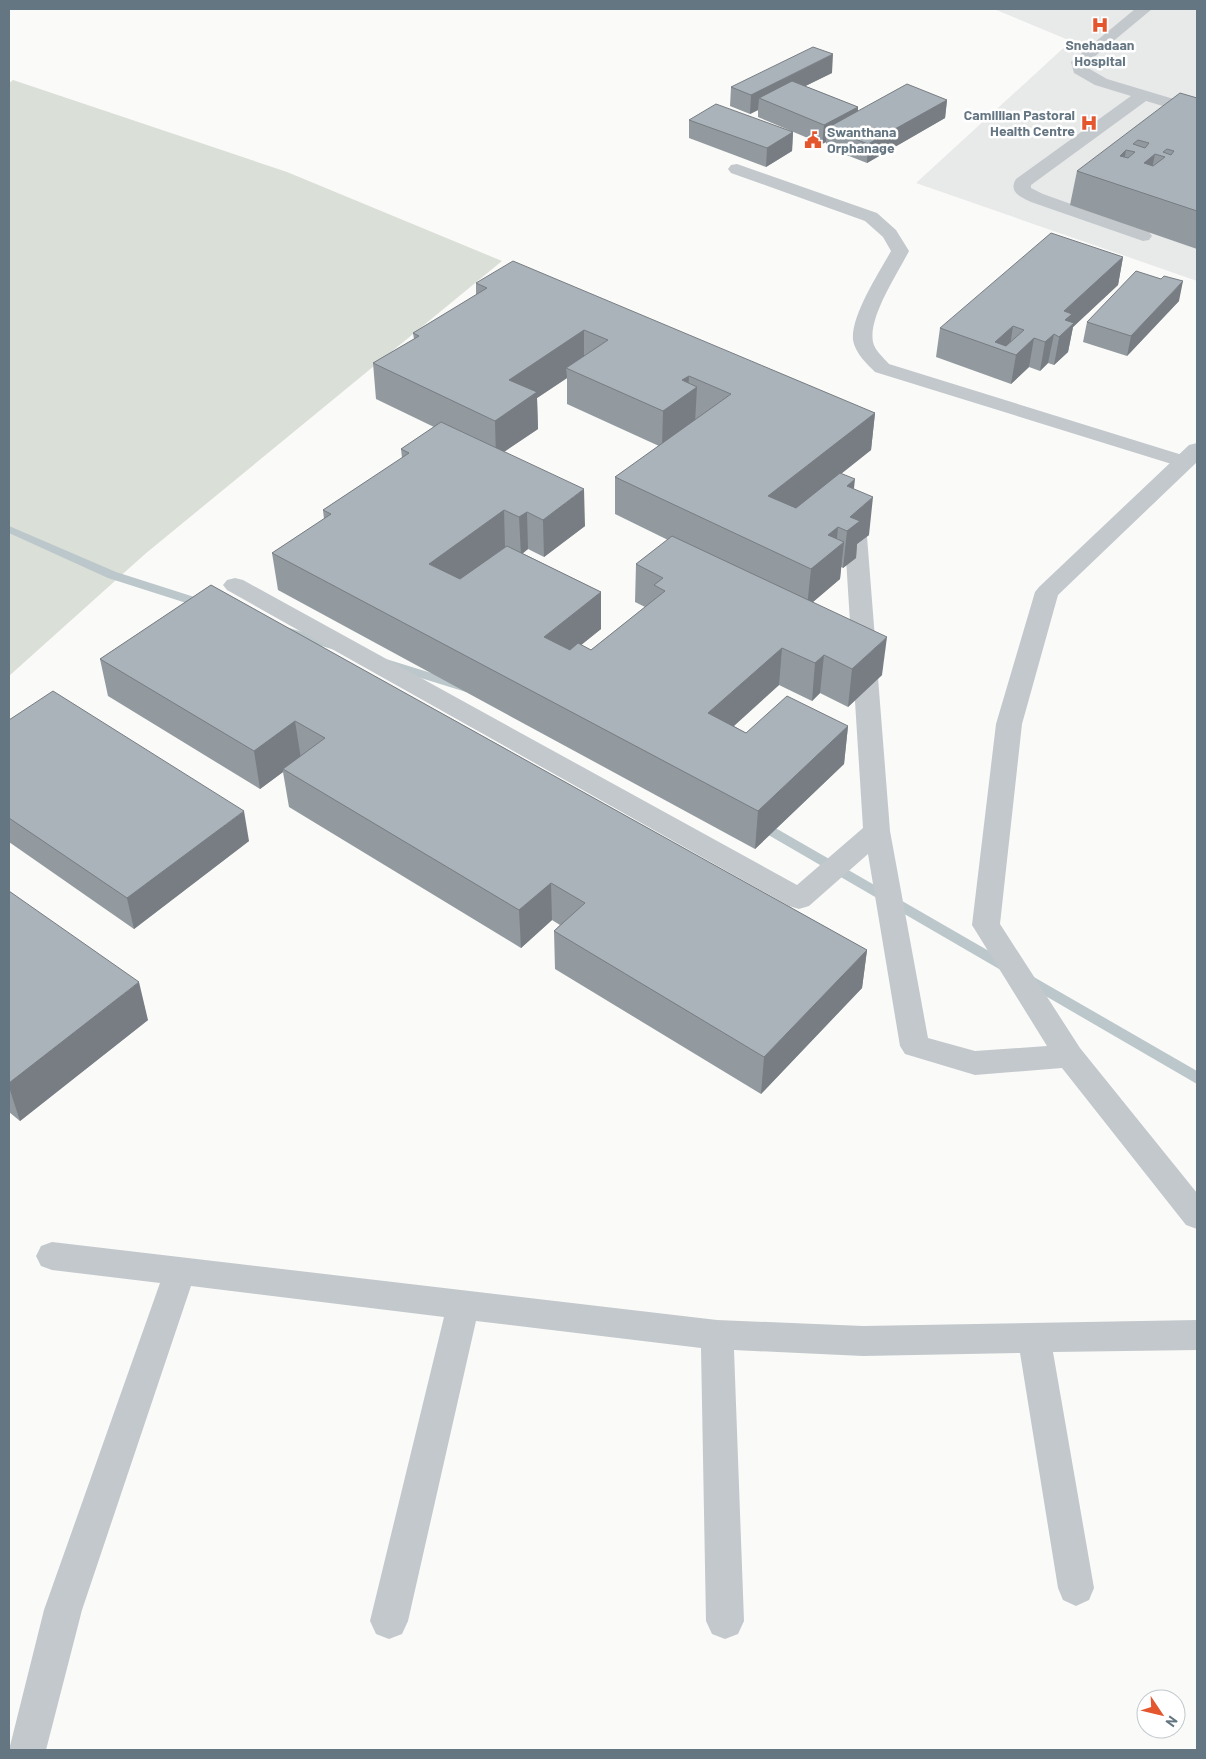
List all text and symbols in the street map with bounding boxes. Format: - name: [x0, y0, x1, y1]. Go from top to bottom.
- hospital icon: Snehadaan Hospital: [1090, 15, 1110, 35]
- place label: Snehadaan Hospital: [1065, 36, 1135, 69]
- place label: Camillian Pastoral Health Centre: [964, 106, 1075, 139]
- hospital icon: Camillian Pastoral Health Centre: [1079, 113, 1099, 133]
- place label: Swanthana Orphanage: [827, 123, 896, 156]
- public building icon: Swanthana Orphanage: [803, 130, 823, 150]
- north arrow: [1136, 1689, 1186, 1739]
- text: N: [1162, 1713, 1182, 1730]

